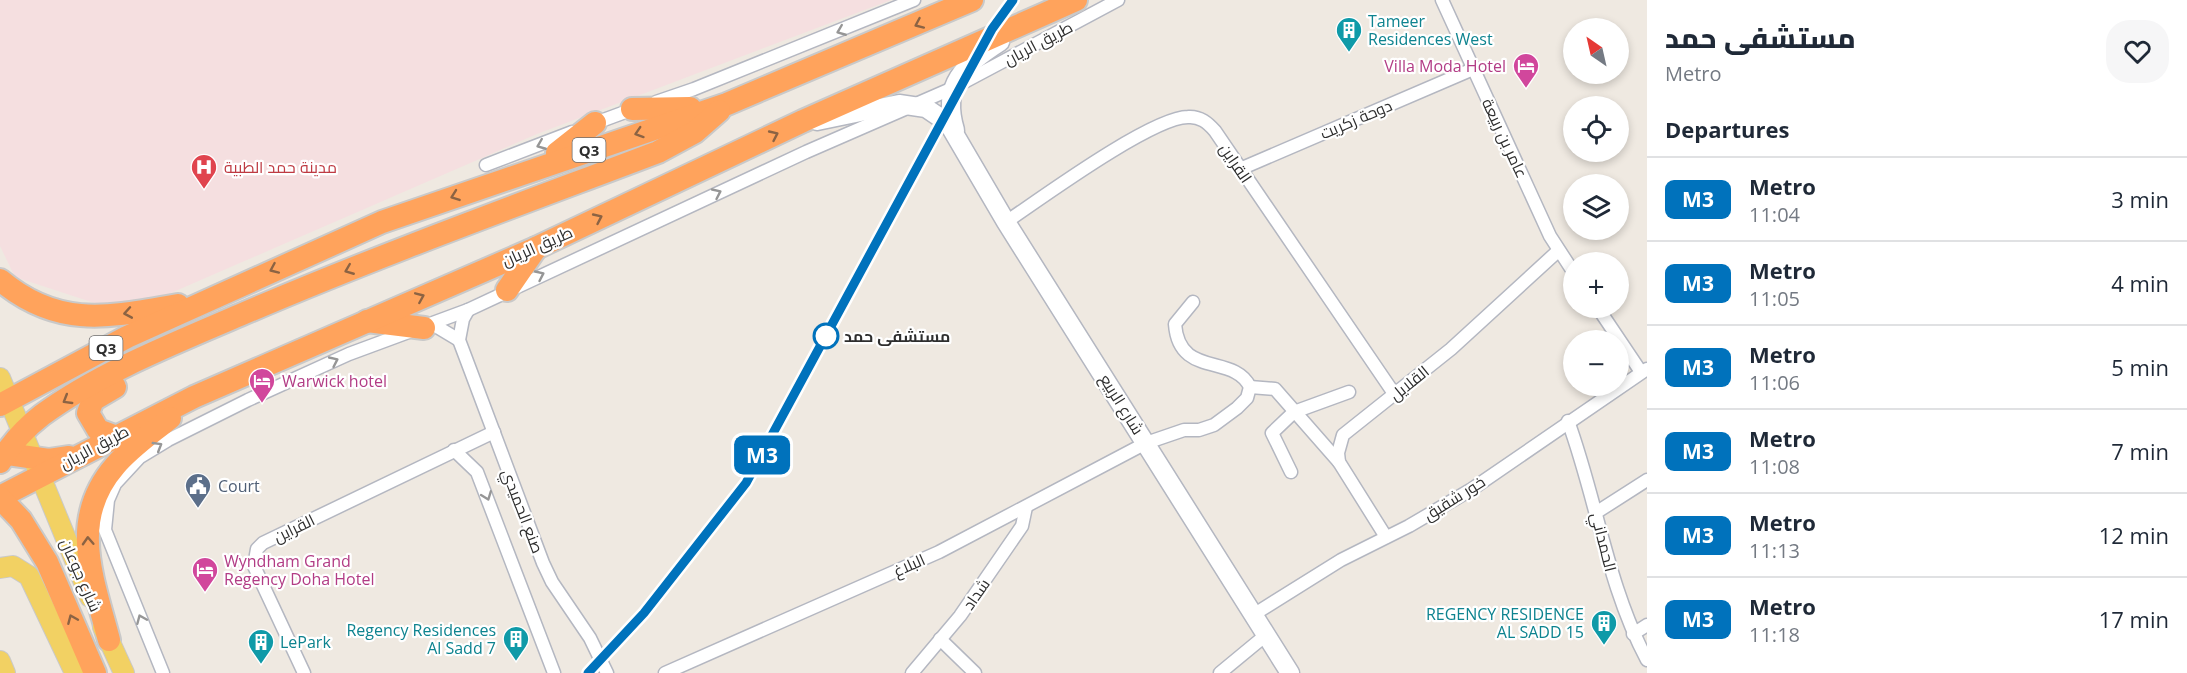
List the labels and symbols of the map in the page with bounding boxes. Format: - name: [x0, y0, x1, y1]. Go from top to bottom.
- place label: Tameer Residences West: [1368, 10, 1493, 50]
- building icon: Tameer Residences West: [1334, 15, 1364, 53]
- one-way arrow: [914, 16, 925, 28]
- street label: طريق الريان: [1000, 16, 1076, 70]
- north arrow: [1563, 18, 1629, 84]
- one-way arrow: [836, 24, 847, 36]
- hotel icon: Villa Moda Hotel: [1511, 51, 1541, 89]
- place label: Villa Moda Hotel: [1384, 55, 1506, 77]
- street label: دوحة زكريت: [1317, 94, 1395, 144]
- street label: عامر بن ربيعة: [1477, 95, 1533, 181]
- one-way arrow: [635, 126, 645, 138]
- one-way arrow: [768, 130, 779, 142]
- one-way arrow: [536, 138, 547, 150]
- road number: Q3: [572, 138, 606, 162]
- street label: القراين: [1215, 139, 1257, 187]
- hospital icon: مدينة حمد الطبية: [189, 152, 219, 190]
- place label: مدينة حمد الطبية: [224, 156, 337, 178]
- one-way arrow: [450, 189, 461, 202]
- one-way arrow: [710, 189, 721, 201]
- one-way arrow: [591, 214, 602, 226]
- street label: طريق الريان: [498, 221, 576, 271]
- one-way arrow: [270, 262, 281, 274]
- one-way arrow: [344, 263, 355, 275]
- one-way arrow: [533, 271, 544, 283]
- one-way arrow: [413, 293, 424, 305]
- one-way arrow: [123, 307, 133, 319]
- marker: مستشفى حمد: [813, 323, 839, 349]
- place label: مستشفى حمد: [844, 325, 950, 347]
- road number: Q3: [90, 336, 122, 360]
- one-way arrow: [327, 356, 338, 368]
- street label: القلايل: [1385, 360, 1433, 406]
- hotel icon: Warwick hotel: [247, 366, 277, 404]
- street label: شارع الربيع: [1094, 369, 1149, 439]
- place label: Warwick hotel: [282, 370, 387, 392]
- one-way arrow: [63, 392, 73, 404]
- street label: طريق الريان: [56, 420, 132, 474]
- line badge: M3: [735, 436, 789, 474]
- one-way arrow: [152, 442, 162, 453]
- street label: صنع الحميدي: [494, 466, 549, 557]
- street label: خور شقيق: [1419, 470, 1489, 526]
- public building icon: Court: [183, 471, 213, 509]
- place label: Court: [218, 475, 260, 497]
- one-way arrow: [479, 490, 492, 501]
- street label: القراين: [270, 509, 318, 547]
- street label: الحمداني: [1583, 510, 1622, 575]
- street label: شارع جوعان: [54, 535, 107, 616]
- one-way arrow: [82, 537, 95, 546]
- street label: البلاغ: [889, 548, 929, 583]
- place label: Wyndham Grand Regency Doha Hotel: [224, 550, 374, 590]
- hotel icon: Wyndham Grand Regency Doha Hotel: [190, 555, 220, 593]
- street label: شداد: [957, 574, 995, 614]
- place label: REGENCY RESIDENCE AL SADD 15: [1426, 603, 1584, 643]
- building icon: REGENCY RESIDENCE AL SADD 15: [1589, 608, 1619, 646]
- one-way arrow: [136, 614, 148, 625]
- one-way arrow: [67, 615, 79, 626]
- place label: Regency Residences Al Sadd 7: [346, 619, 496, 659]
- building icon: Regency Residences Al Sadd 7: [501, 624, 531, 662]
- building icon: LePark: [246, 627, 276, 665]
- place label: LePark: [280, 631, 331, 653]

